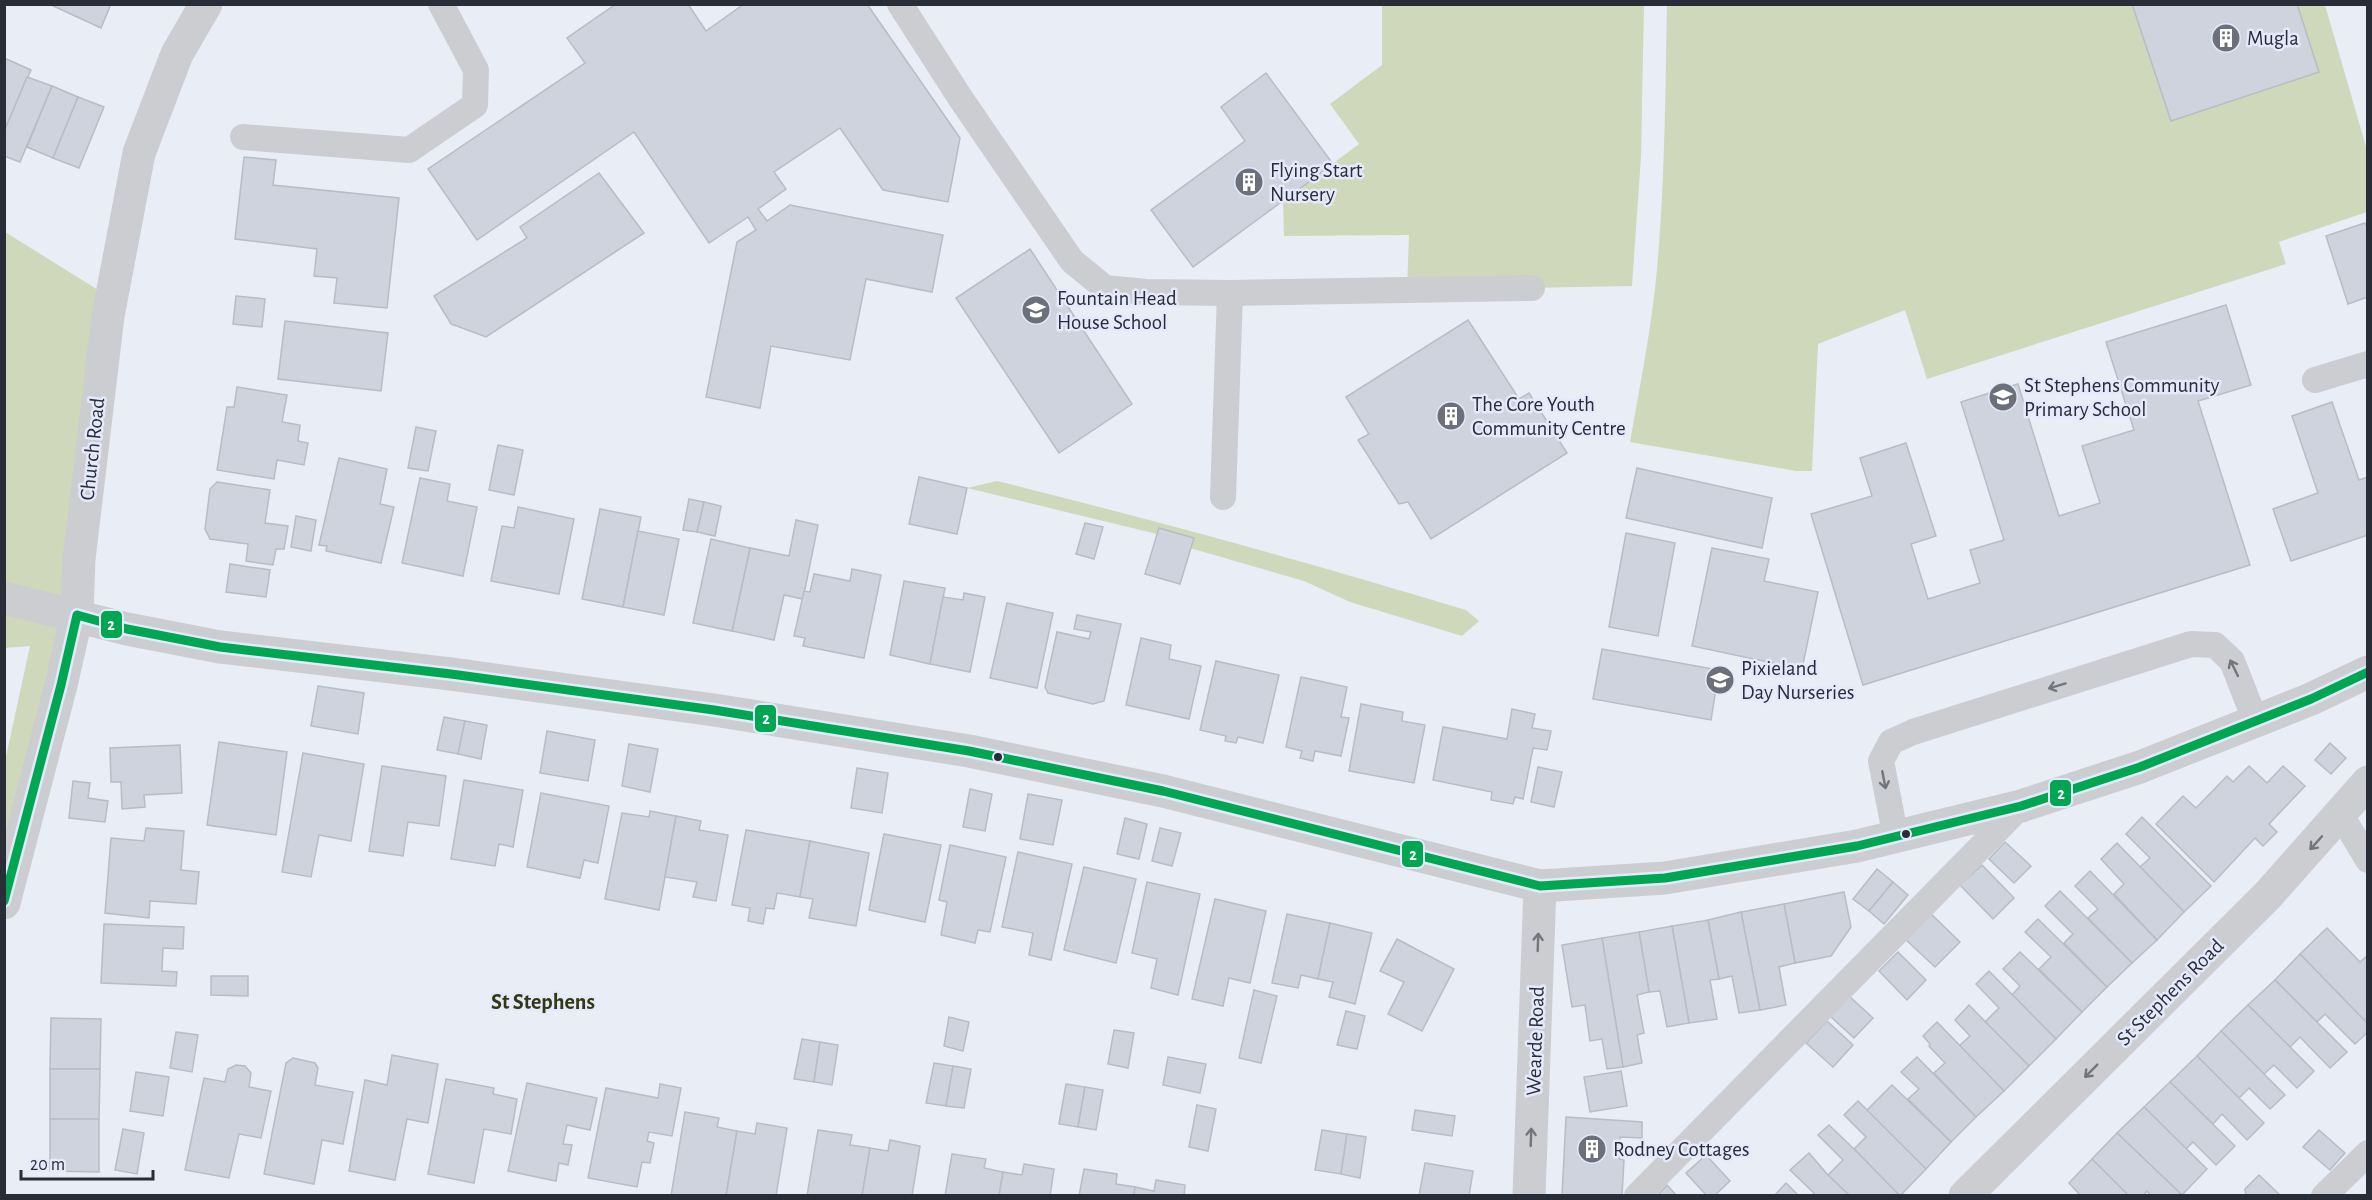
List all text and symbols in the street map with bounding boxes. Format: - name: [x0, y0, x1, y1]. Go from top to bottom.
- building icon: Mugla: [2210, 22, 2242, 54]
- place label: Mugla: [2247, 28, 2299, 49]
- place label: Flying Start Nursery: [1270, 160, 1363, 205]
- building icon: Flying Start Nursery: [1233, 166, 1265, 198]
- place label: Fountain Head House School: [1057, 288, 1177, 333]
- school or university icon: Fountain Head House School: [1020, 294, 1052, 326]
- place label: St Stephens Community Primary School: [2024, 375, 2220, 420]
- school or university icon: St Stephens Community Primary School: [1987, 381, 2019, 413]
- place label: The Core Youth Community Centre: [1472, 394, 1626, 439]
- street label: Church Road: [77, 396, 108, 502]
- building icon: The Core Youth Community Centre: [1435, 400, 1467, 432]
- line badge: 2: [100, 610, 123, 639]
- text: 2: [107, 617, 115, 633]
- place label: Pixieland Day Nurseries: [1741, 658, 1855, 703]
- one-way arrow: [2227, 659, 2239, 677]
- school or university icon: Pixieland Day Nurseries: [1704, 664, 1736, 696]
- one-way arrow: [2048, 682, 2067, 693]
- line badge: 2: [754, 704, 777, 733]
- text: 2: [762, 711, 770, 727]
- unlabelled marker: [992, 751, 1004, 763]
- one-way arrow: [1879, 770, 1891, 789]
- line badge: 2: [2049, 779, 2072, 807]
- text: 2: [2057, 786, 2065, 802]
- unlabelled marker: [1900, 828, 1912, 840]
- one-way arrow: [2309, 835, 2323, 850]
- line badge: 2: [1401, 840, 1424, 868]
- text: 2: [1409, 847, 1417, 863]
- one-way arrow: [1532, 933, 1544, 953]
- street label: St Stephens Road: [2113, 935, 2228, 1050]
- street label: Wearde Road: [1523, 986, 1548, 1096]
- district label: St Stephens: [491, 991, 595, 1013]
- one-way arrow: [2083, 1064, 2098, 1079]
- one-way arrow: [1526, 1128, 1537, 1148]
- building icon: Rodney Cottages: [1576, 1133, 1608, 1165]
- place label: Rodney Cottages: [1613, 1139, 1750, 1160]
- scale bar: [21, 1143, 153, 1181]
- text: 20 m: [30, 1156, 65, 1174]

